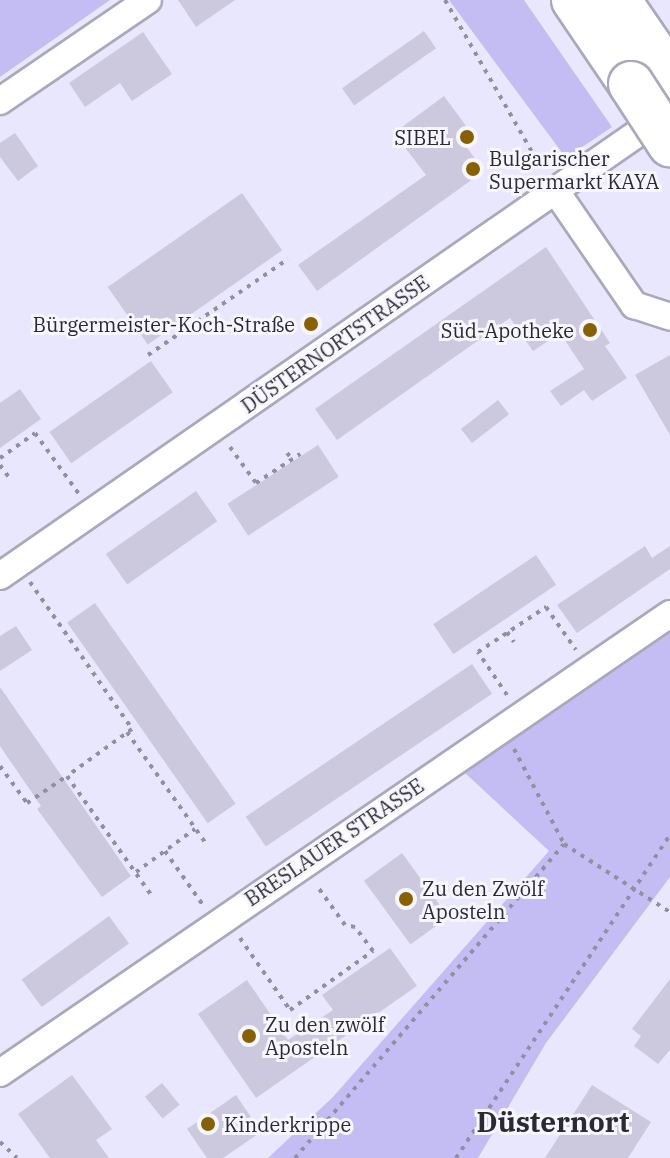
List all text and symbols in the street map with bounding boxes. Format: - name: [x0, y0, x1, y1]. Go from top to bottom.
- place label: SIBEL: [394, 125, 451, 149]
- marker: SIBEL: [458, 128, 476, 146]
- place label: Bulgarischer Supermarkt KAYA: [489, 146, 659, 193]
- marker: Bulgarischer Supermarkt KAYA: [464, 160, 482, 178]
- street label: DÜSTERNORTSTRASSE: [237, 270, 433, 418]
- place label: Bürgermeister-Koch-Straße: [33, 312, 295, 336]
- marker: Bürgermeister-Koch-Straße: [302, 315, 320, 333]
- place label: Süd-Apotheke: [441, 318, 574, 342]
- marker: Süd-Apotheke: [581, 321, 599, 339]
- street label: BRESLAUER STRASSE: [240, 773, 428, 911]
- place label: Zu den Zwölf Aposteln: [422, 876, 544, 923]
- marker: Zu den Zwölf Aposteln: [397, 890, 415, 908]
- place label: Zu den zwölf Aposteln: [265, 1012, 385, 1059]
- marker: Zu den zwölf Aposteln: [240, 1027, 258, 1045]
- district label: Düsternort: [477, 1105, 629, 1139]
- place label: Kinderkrippe: [224, 1112, 351, 1136]
- marker: Kinderkrippe: [199, 1115, 217, 1133]

